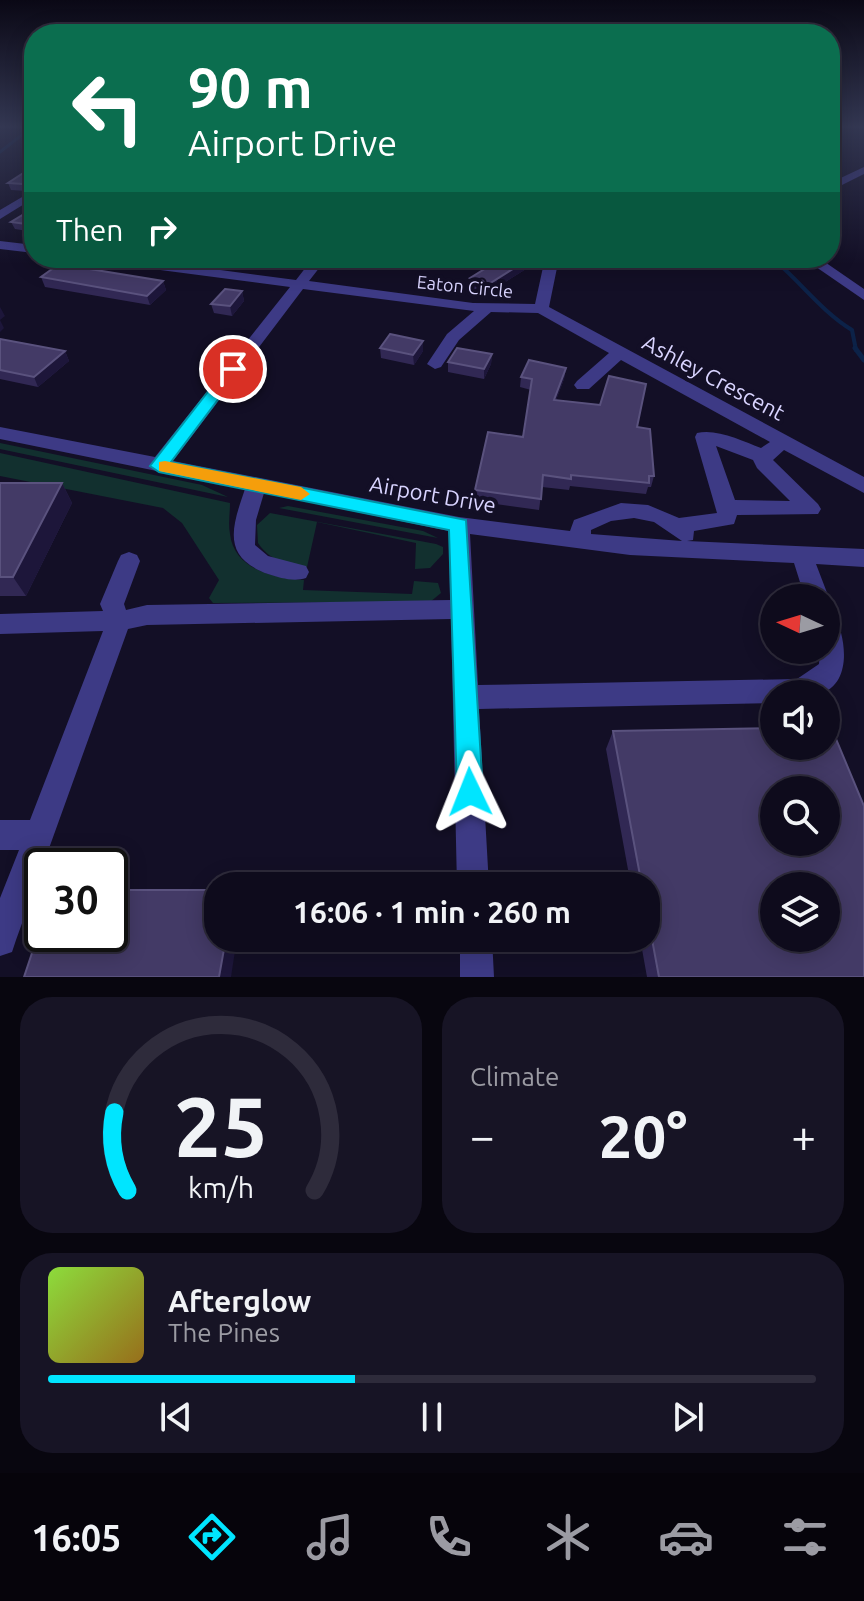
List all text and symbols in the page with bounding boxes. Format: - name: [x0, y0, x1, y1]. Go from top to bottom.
- icon: left: [56, 56, 160, 160]
- text: 90 m: [188, 56, 313, 119]
- text: Airport Drive: [188, 122, 397, 163]
- icon: right: [140, 208, 184, 252]
- text: Then: [56, 213, 124, 247]
- street label: Eaton Circle: [416, 271, 514, 301]
- street label: Ashley Crescent: [639, 329, 790, 425]
- pin: [199, 335, 267, 403]
- icon: arrive: [211, 347, 255, 391]
- street label: Airport Drive: [368, 471, 498, 517]
- north arrow: [760, 584, 840, 664]
- map controls: [760, 584, 840, 952]
- button: sound: [760, 680, 840, 760]
- position arrow: [428, 750, 512, 834]
- button: search: [760, 776, 840, 856]
- speed limit sign: 30: [24, 848, 128, 952]
- button: layers: [760, 872, 840, 952]
- text: 16:06 · 1 min · 260 m: [293, 895, 571, 929]
- text: Climate: [470, 1062, 559, 1091]
- text: 25: [174, 1079, 268, 1173]
- text: 20°: [599, 1102, 687, 1169]
- text: −: [470, 1111, 495, 1160]
- text: +: [791, 1111, 816, 1160]
- text: km/h: [188, 1171, 254, 1203]
- text: Afterglow: [168, 1284, 311, 1318]
- text: The Pines: [168, 1318, 280, 1347]
- icon: previous: [154, 1395, 198, 1439]
- icon: pause: [410, 1395, 454, 1439]
- icon: next: [666, 1395, 710, 1439]
- icon: directions: [184, 1509, 240, 1565]
- icon: music: [302, 1509, 358, 1565]
- icon: phone: [421, 1509, 477, 1565]
- icon: climate: [540, 1509, 596, 1565]
- icon: car: [658, 1509, 714, 1565]
- icon: filters: [777, 1509, 833, 1565]
- text: 16:05: [31, 1517, 121, 1558]

